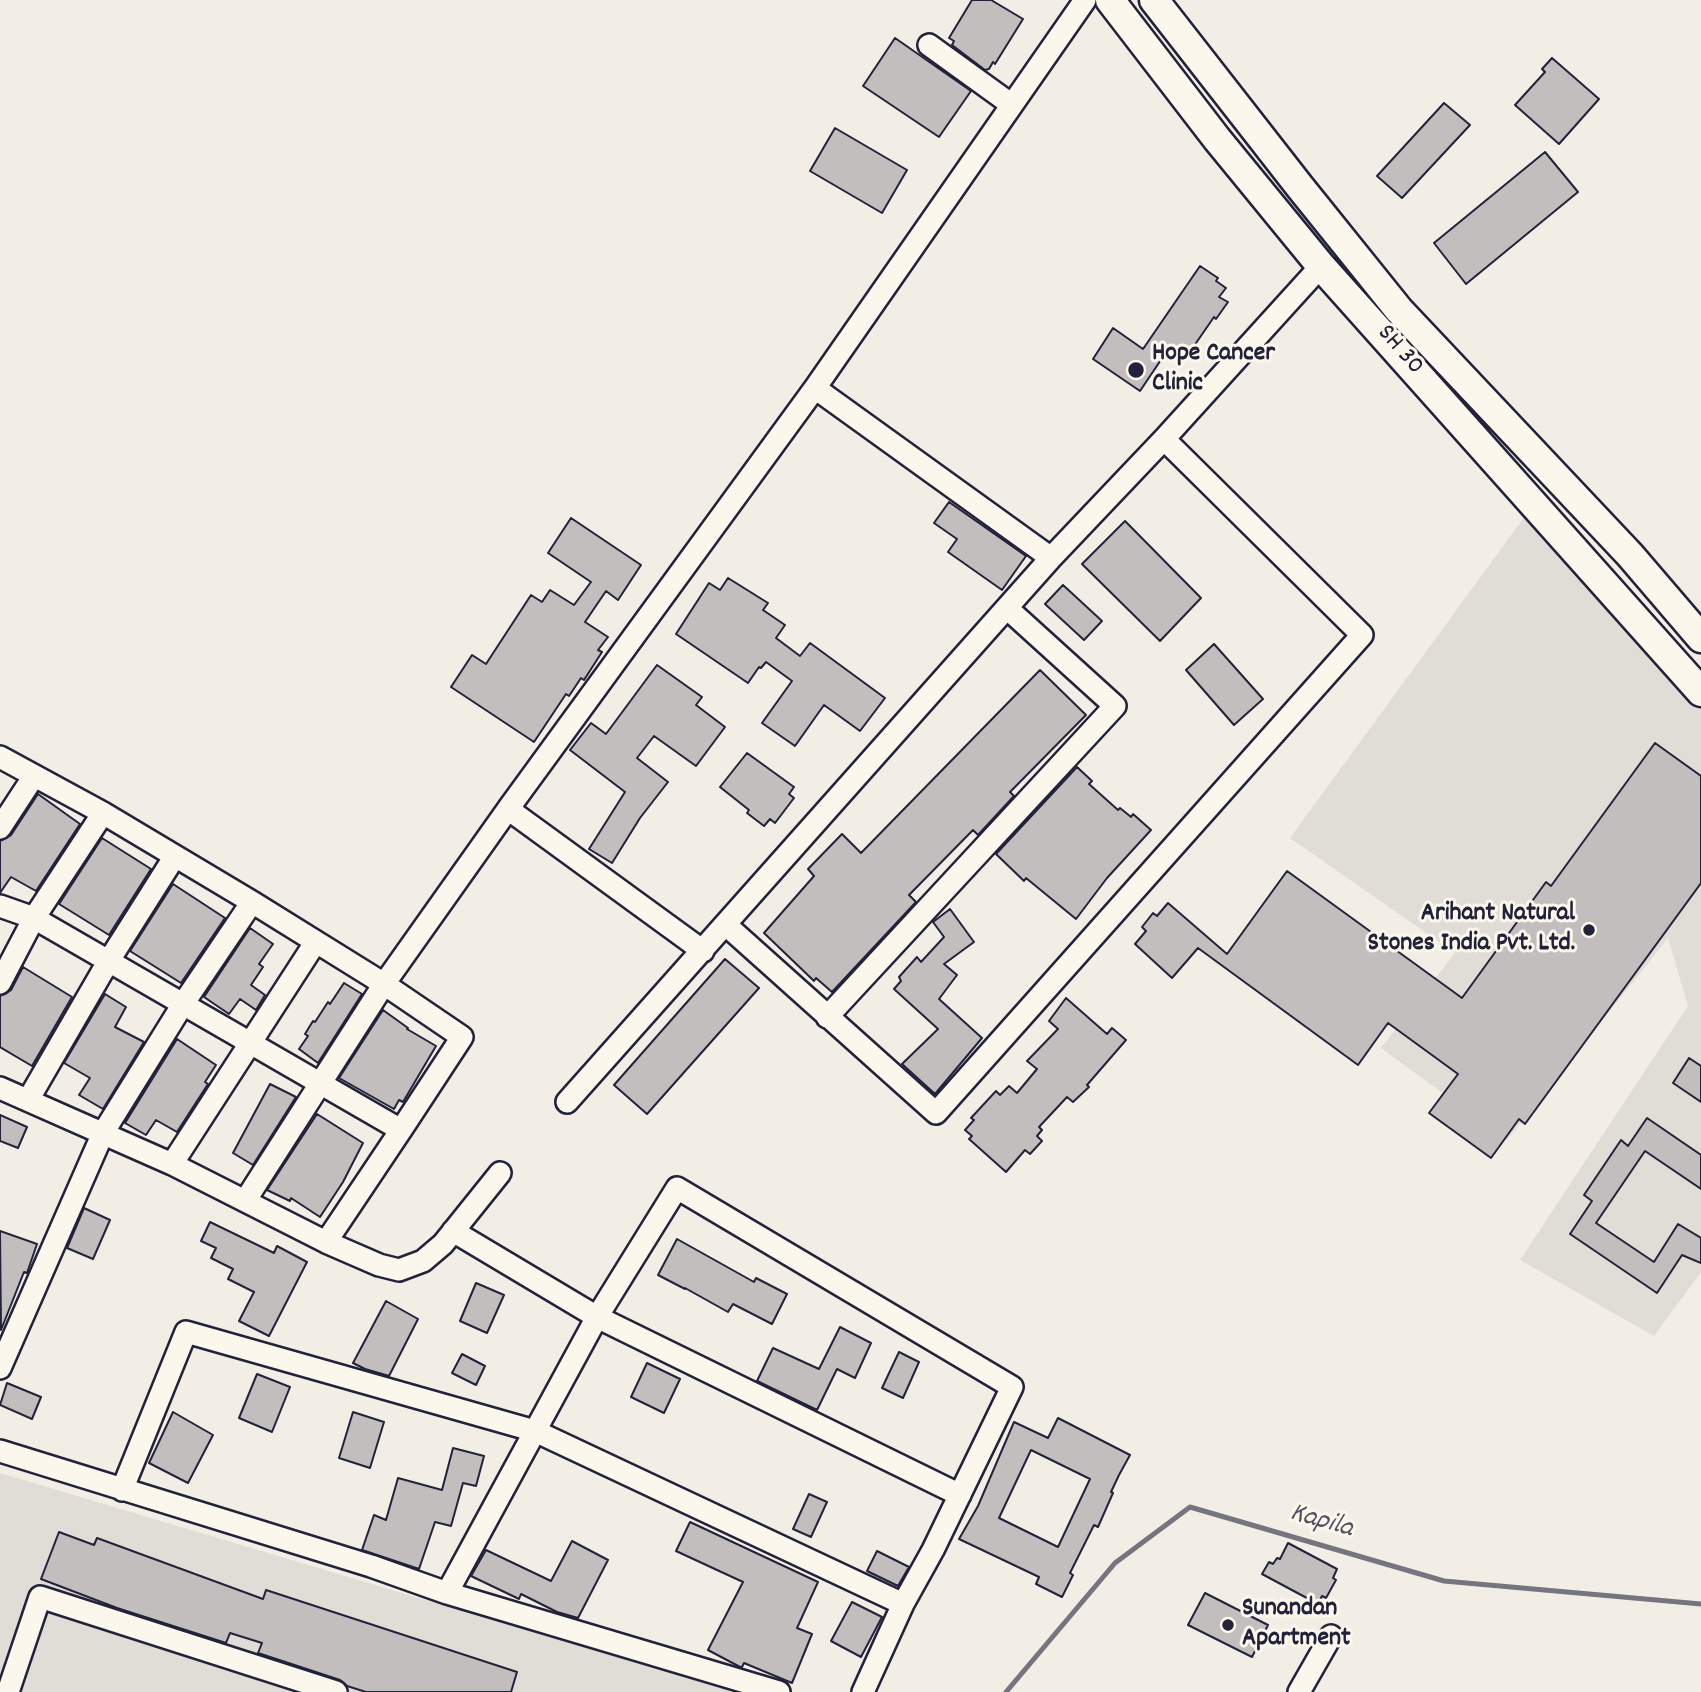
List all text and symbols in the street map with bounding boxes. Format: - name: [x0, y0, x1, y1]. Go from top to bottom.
- street label: SH 30: [1369, 319, 1429, 383]
- place label: Hope Cancer Clinic: [1152, 339, 1275, 400]
- marker: Hope Cancer Clinic: [1126, 360, 1146, 380]
- place label: Arihant Natural Stones India Pvt. Ltd.: [1368, 899, 1575, 960]
- marker: Arihant Natural Stones India Pvt. Ltd.: [1581, 922, 1597, 938]
- water label: Kapila: [1286, 1498, 1356, 1548]
- place label: Sunandan Apartment: [1242, 1594, 1351, 1656]
- marker: Sunandan Apartment: [1220, 1617, 1236, 1633]

